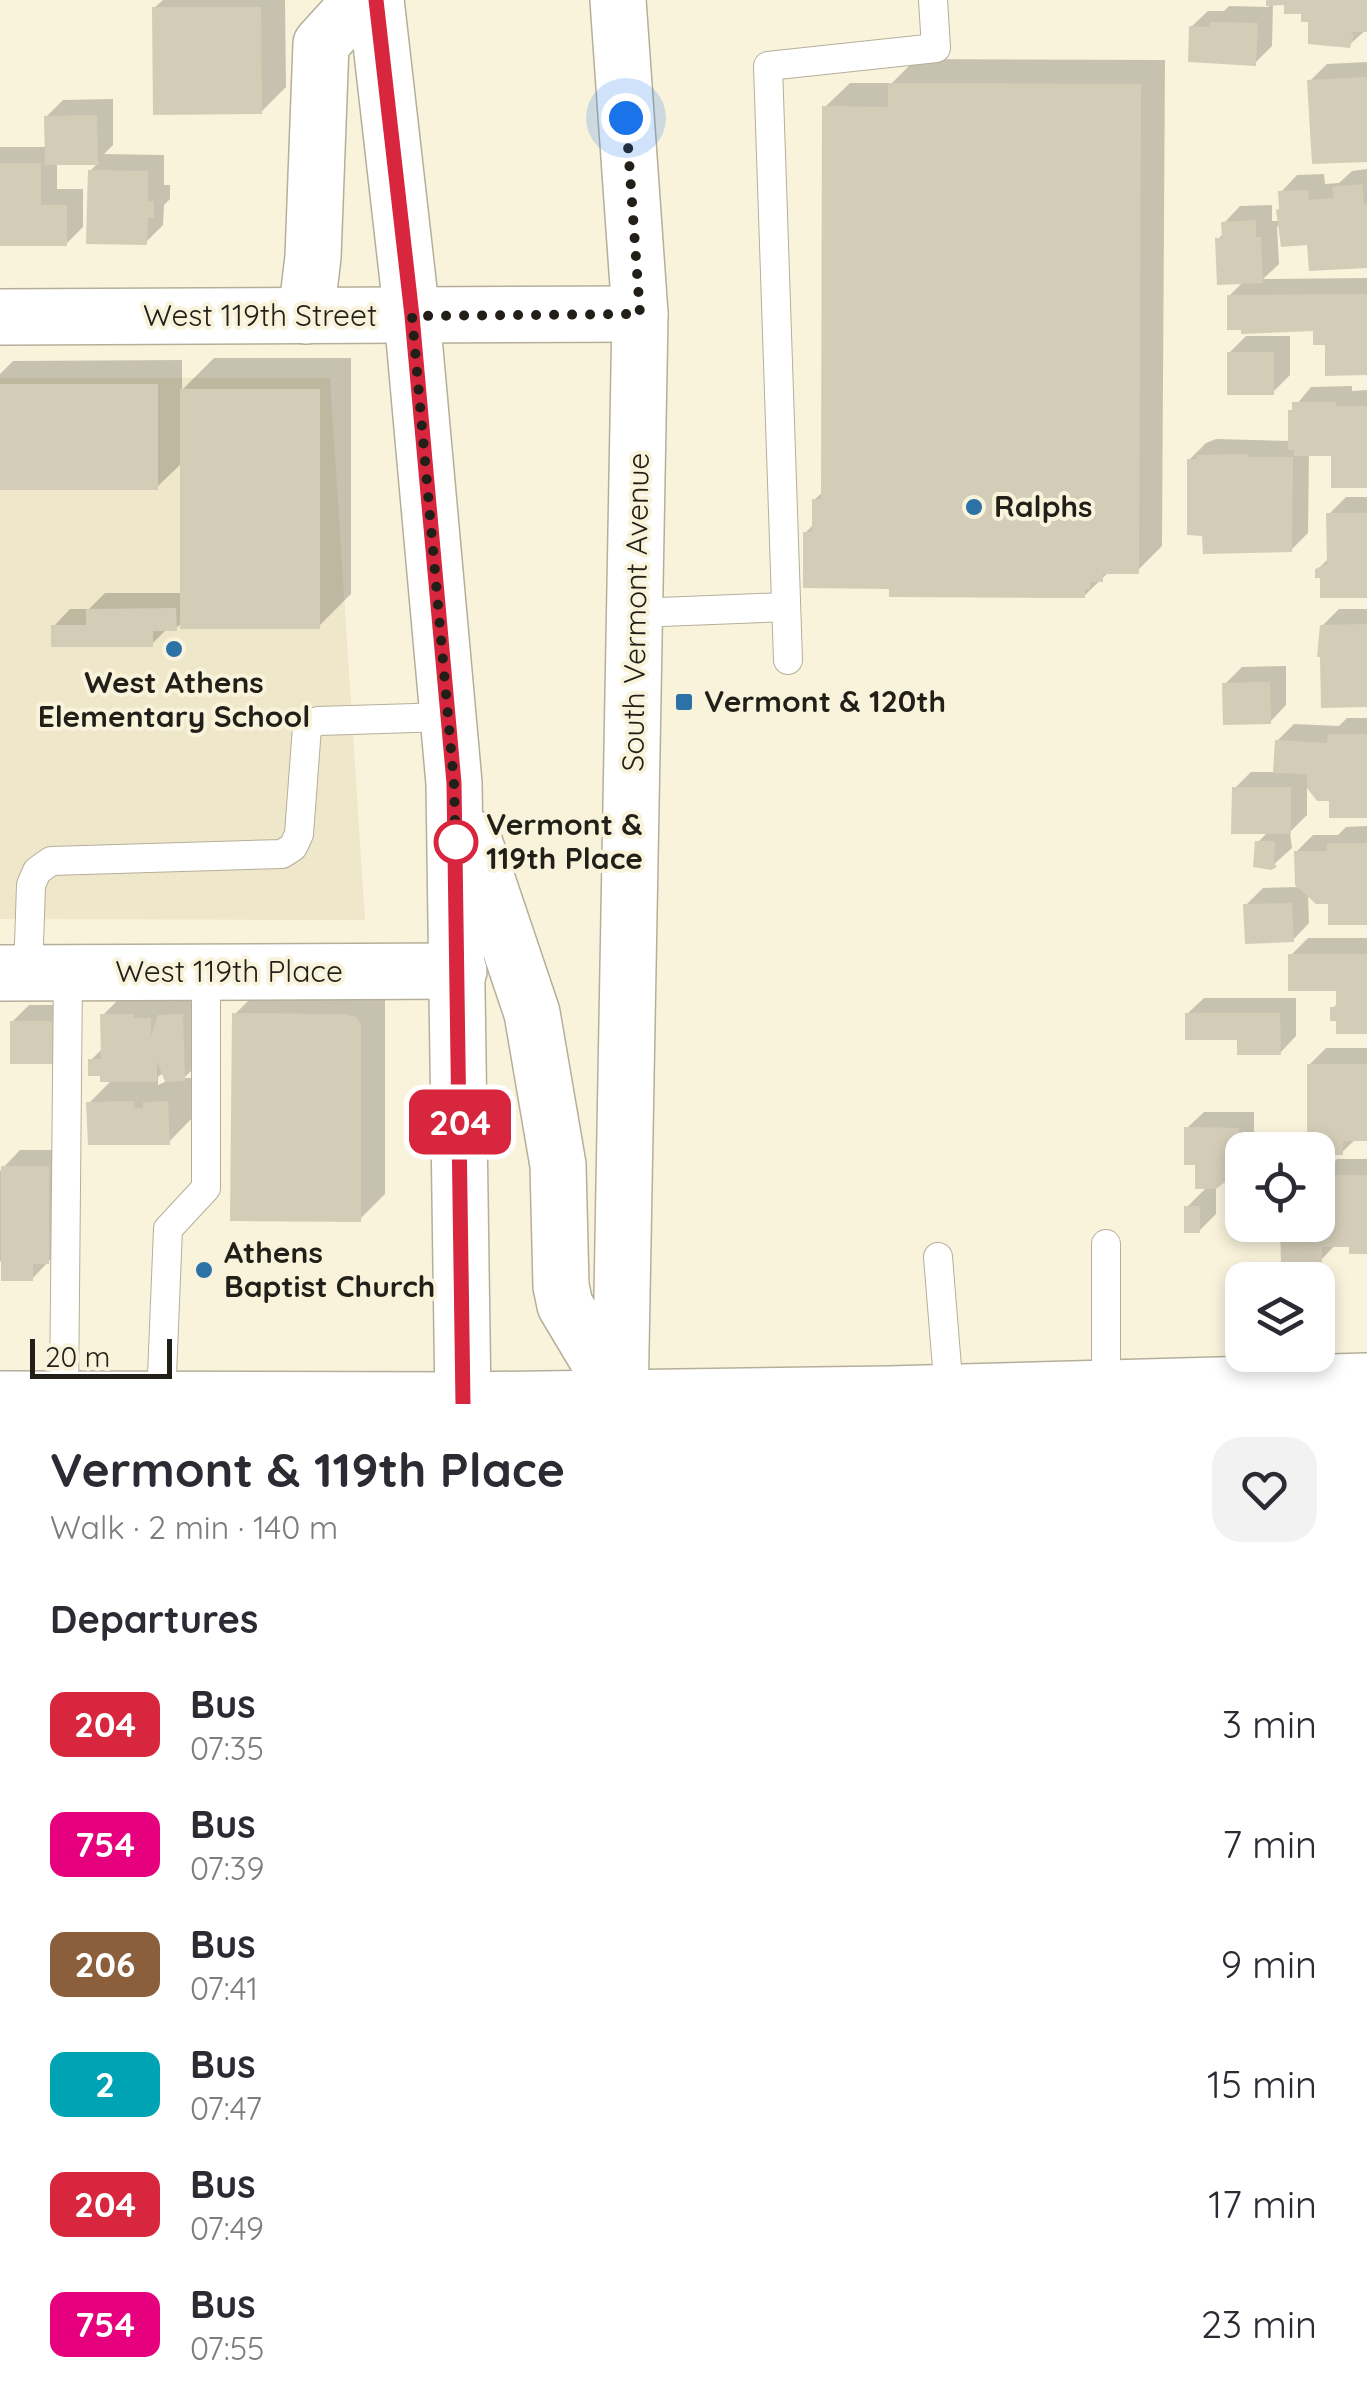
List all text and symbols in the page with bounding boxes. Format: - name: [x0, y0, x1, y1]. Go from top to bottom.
- your location: [601, 93, 651, 143]
- street label: West 119th Street: [143, 296, 377, 334]
- street label: South Vermont Avenue: [613, 452, 657, 772]
- place label: Ralphs: [994, 487, 1093, 525]
- marker: Ralphs: [963, 496, 985, 518]
- marker: West Athens Elementary School: [163, 638, 185, 660]
- place label: West Athens Elementary School: [38, 663, 310, 735]
- place label: Vermont & 120th: [704, 682, 946, 720]
- marker: Vermont & 120th: [673, 691, 695, 713]
- place label: Vermont & 119th Place: [486, 805, 643, 877]
- marker: Vermont & 119th Place: [435, 821, 477, 863]
- street label: West 119th Place: [115, 952, 343, 990]
- line badge: 204: [402, 1090, 518, 1154]
- text: 204: [429, 1100, 491, 1144]
- map controls: [1225, 1132, 1335, 1372]
- button: locate: [1225, 1132, 1335, 1242]
- place label: Athens Baptist Church: [224, 1233, 435, 1305]
- marker: Athens Baptist Church: [193, 1259, 215, 1281]
- button: layers: [1225, 1262, 1335, 1372]
- scale bar: [30, 1334, 172, 1378]
- text: 20 m: [45, 1339, 110, 1374]
- button: heart: [1212, 1437, 1317, 1542]
- text: Vermont & 119th Place: [50, 1439, 565, 1499]
- text: Walk · 2 min · 140 m: [50, 1507, 338, 1547]
- text: Departures: [50, 1595, 258, 1643]
- text: Bus: [190, 1680, 256, 1728]
- text: 3 min: [1222, 1700, 1317, 1748]
- text: 204: [74, 1702, 136, 1746]
- text: 07:35: [190, 1728, 264, 1768]
- text: Bus: [190, 1800, 256, 1848]
- text: 7 min: [1222, 1820, 1317, 1868]
- text: 754: [75, 1822, 135, 1866]
- text: 07:39: [190, 1848, 264, 1888]
- text: Bus: [190, 1920, 256, 1968]
- text: 9 min: [1221, 1940, 1317, 1988]
- text: 206: [75, 1942, 135, 1986]
- text: 07:41: [190, 1968, 258, 2008]
- text: Bus: [190, 2040, 256, 2088]
- text: 15 min: [1207, 2060, 1317, 2108]
- text: 2: [95, 2062, 115, 2106]
- text: 07:47: [190, 2088, 262, 2128]
- text: Bus: [190, 2160, 256, 2208]
- text: 17 min: [1208, 2180, 1317, 2228]
- text: 204: [74, 2182, 136, 2226]
- text: 07:49: [190, 2208, 264, 2248]
- text: Bus: [190, 2280, 256, 2328]
- text: 23 min: [1201, 2300, 1317, 2348]
- text: 754: [75, 2302, 135, 2346]
- text: 07:55: [190, 2328, 265, 2368]

